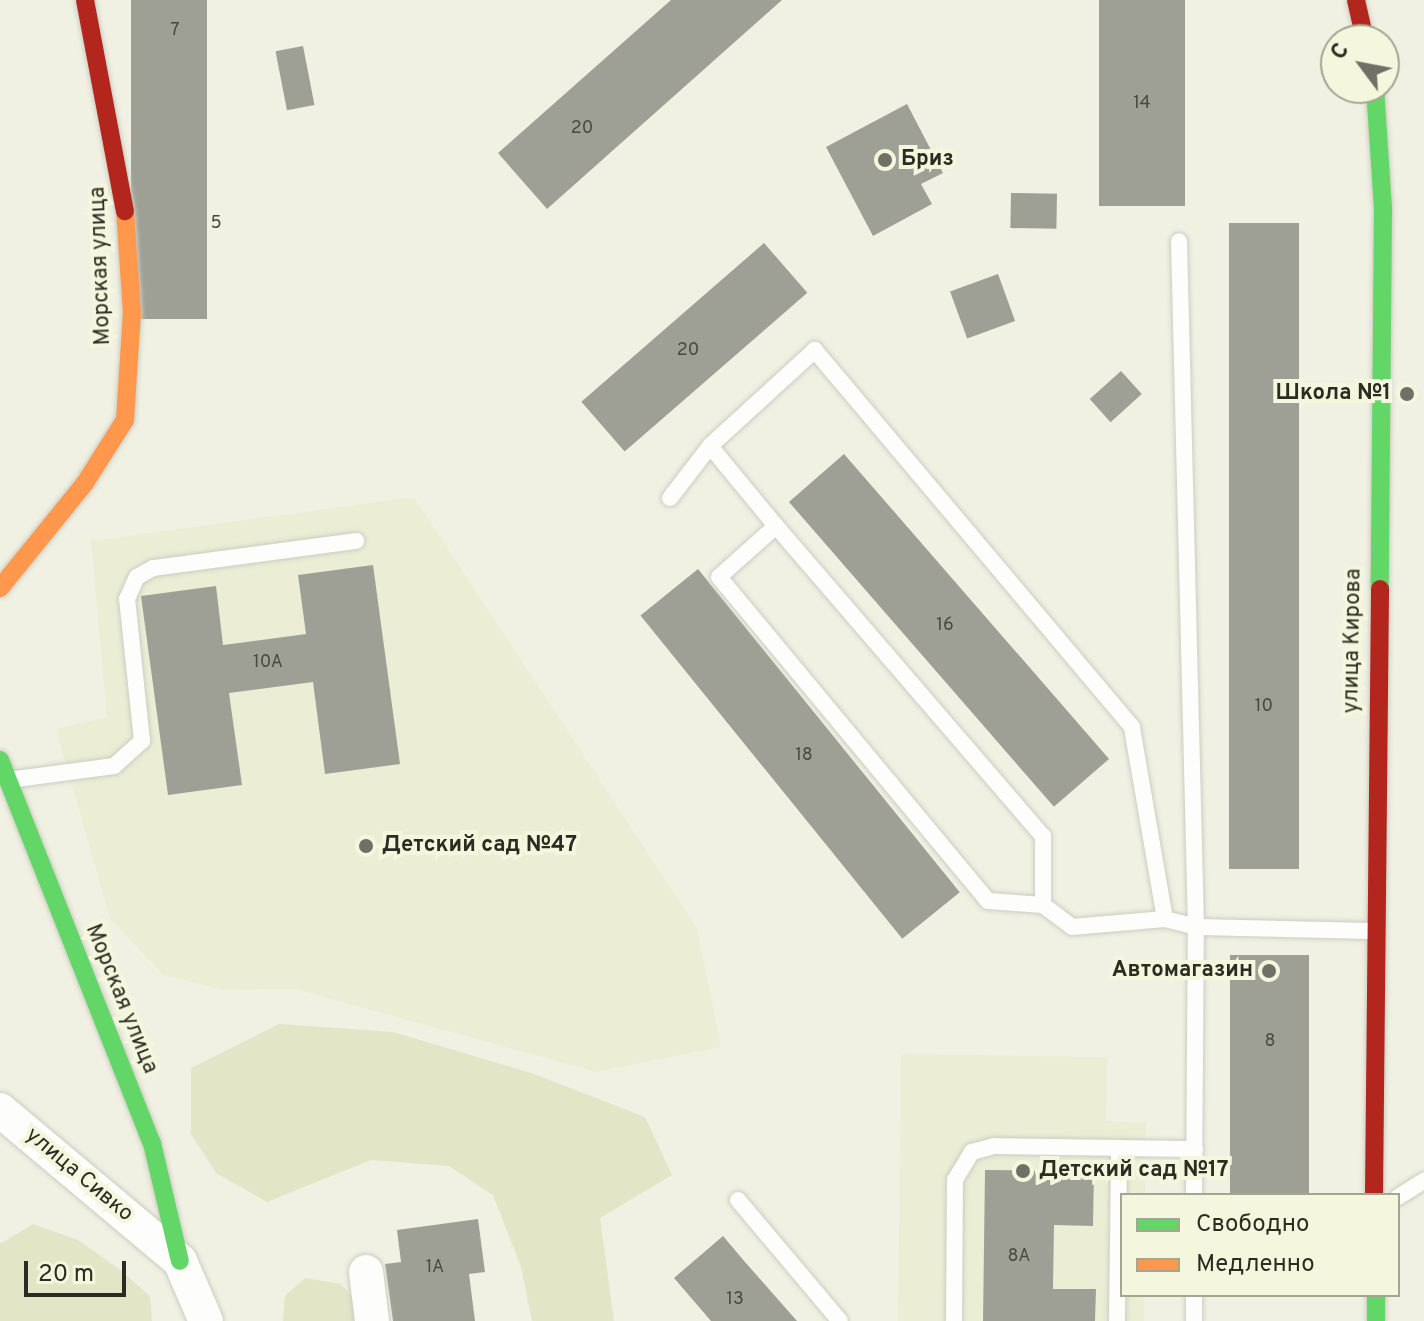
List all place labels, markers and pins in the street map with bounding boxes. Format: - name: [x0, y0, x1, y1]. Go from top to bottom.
- place label: Бриз: [901, 147, 954, 173]
- marker: Бриз: [876, 151, 894, 169]
- place label: Школа №1: [1276, 381, 1391, 407]
- marker: Школа №1: [1398, 385, 1416, 403]
- place label: Детский сад №47: [382, 833, 577, 859]
- marker: Детский сад №47: [357, 837, 375, 855]
- place label: Автомагазин: [1112, 958, 1253, 984]
- marker: Автомагазин: [1260, 962, 1278, 980]
- place label: Детский сад №17: [1039, 1158, 1229, 1184]
- marker: Детский сад №17: [1014, 1162, 1032, 1180]

